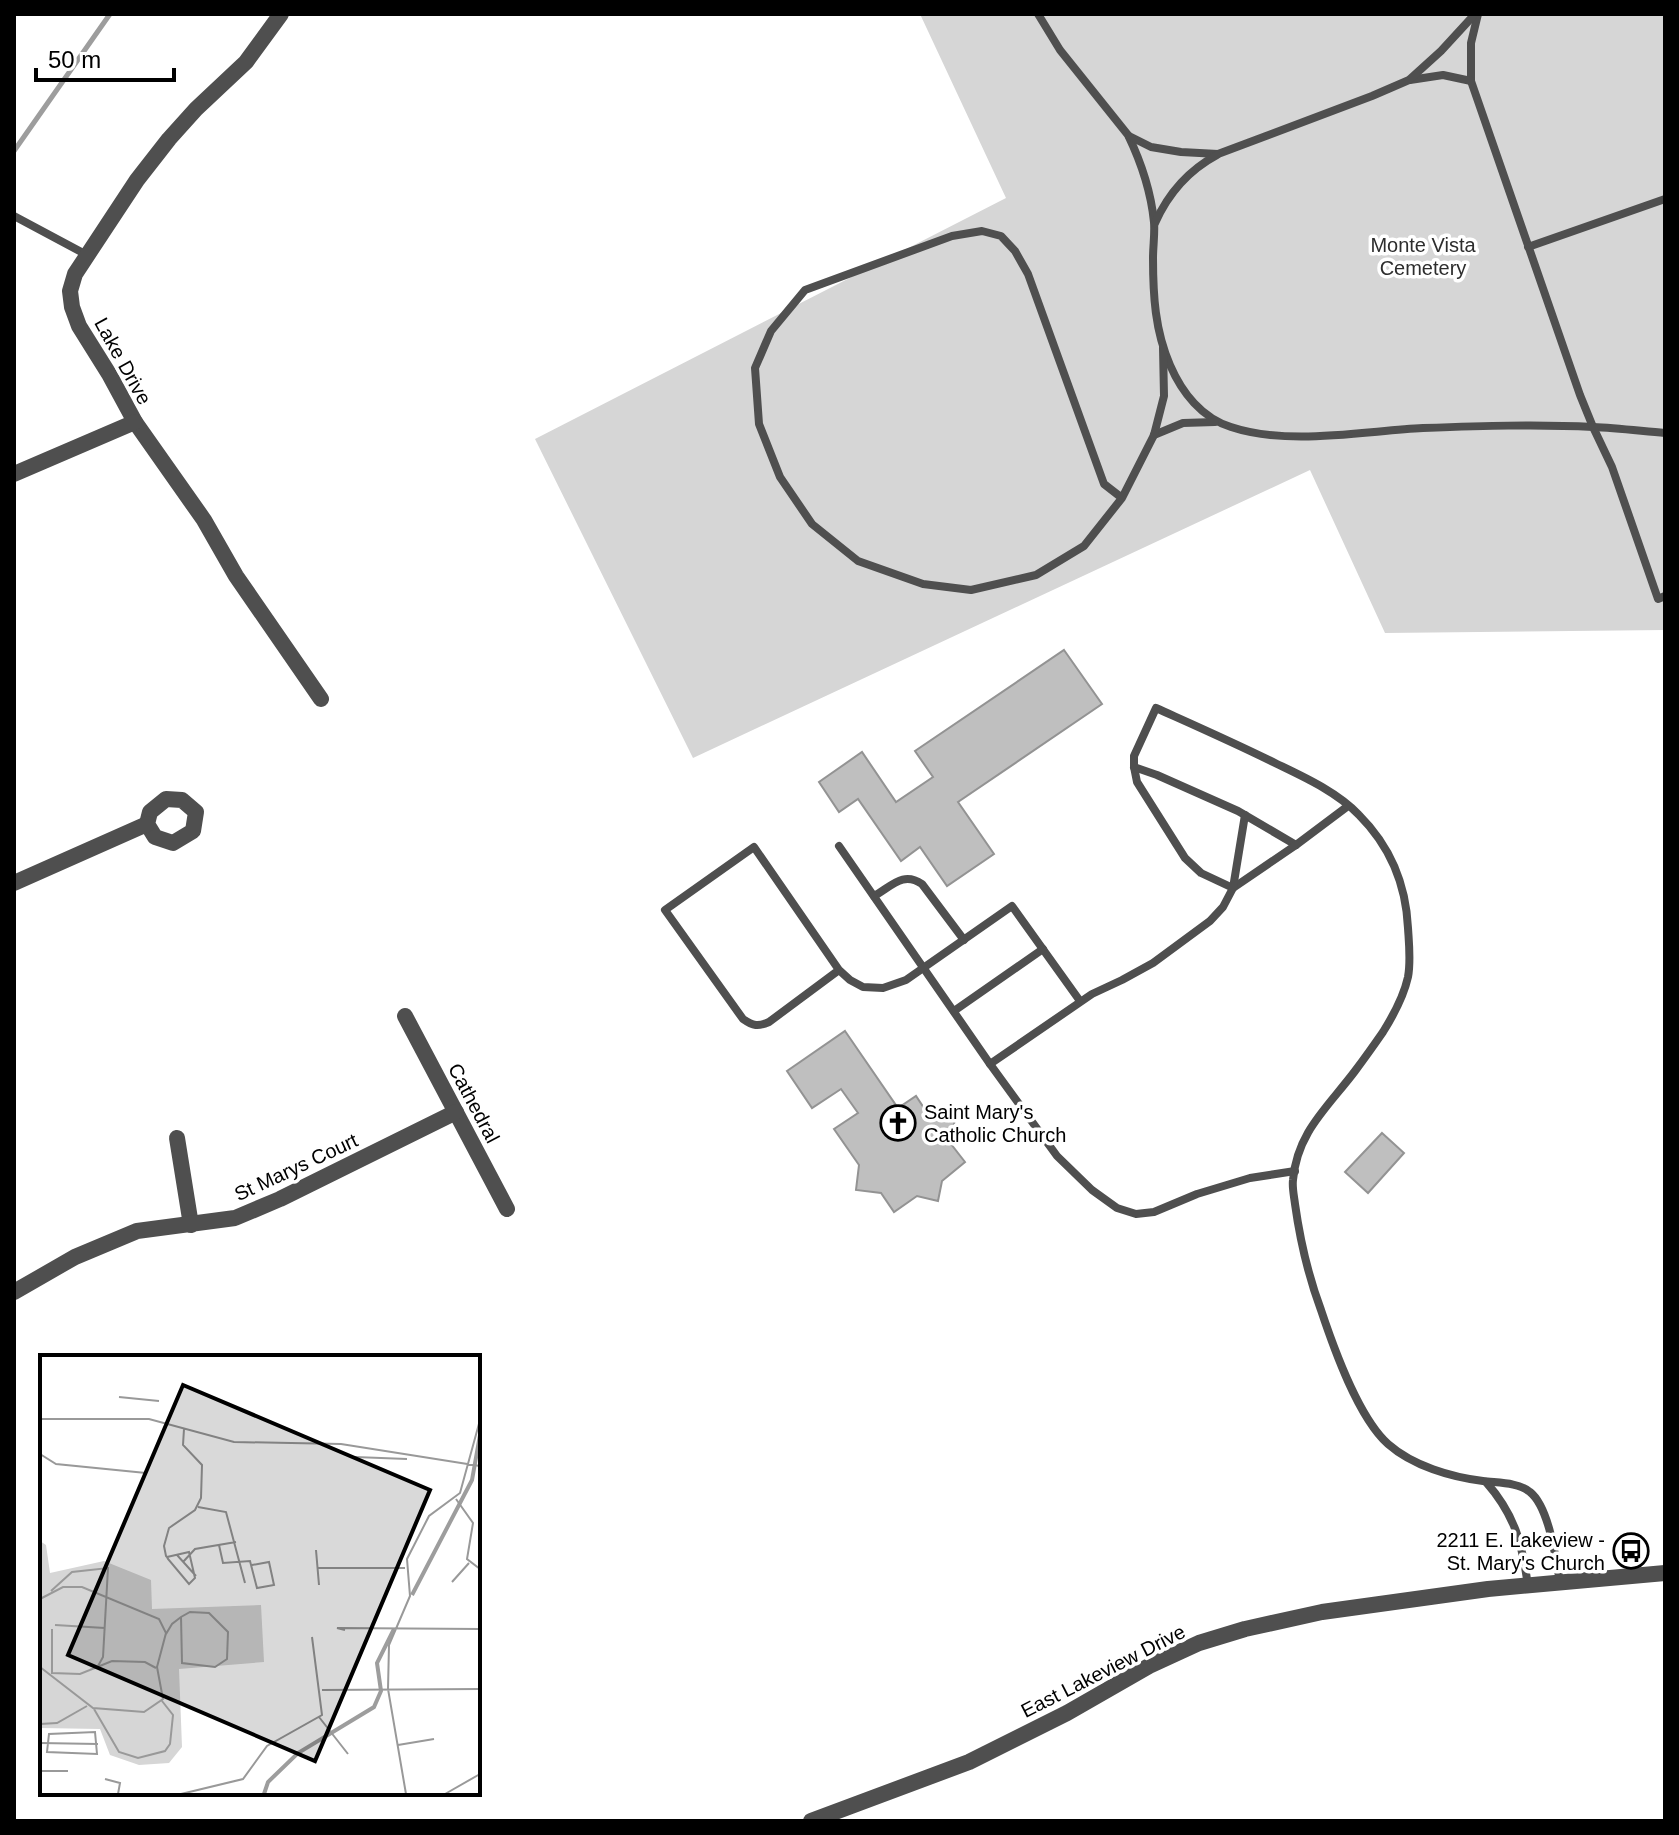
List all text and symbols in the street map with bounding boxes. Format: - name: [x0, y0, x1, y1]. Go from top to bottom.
- scale bar: [36, 32, 174, 82]
- text: 50 m: [48, 46, 101, 73]
- park label: Monte Vista Cemetery: [1370, 234, 1476, 279]
- street label: Lake Drive: [90, 314, 156, 408]
- street label: Cathedral: [444, 1060, 504, 1146]
- place label: Saint Mary's Catholic Church: [924, 1101, 1066, 1146]
- church icon: Saint Mary's Catholic Church: [879, 1104, 917, 1142]
- street label: St Marys Court: [231, 1129, 361, 1205]
- inset map: [40, 1355, 480, 1795]
- place label: 2211 E. Lakeview - St. Mary's Church: [1436, 1529, 1605, 1574]
- bus stop icon: 2211 E. Lakeview - St. Mary's Church: [1612, 1532, 1650, 1570]
- street label: East Lakeview Drive: [1017, 1620, 1189, 1722]

